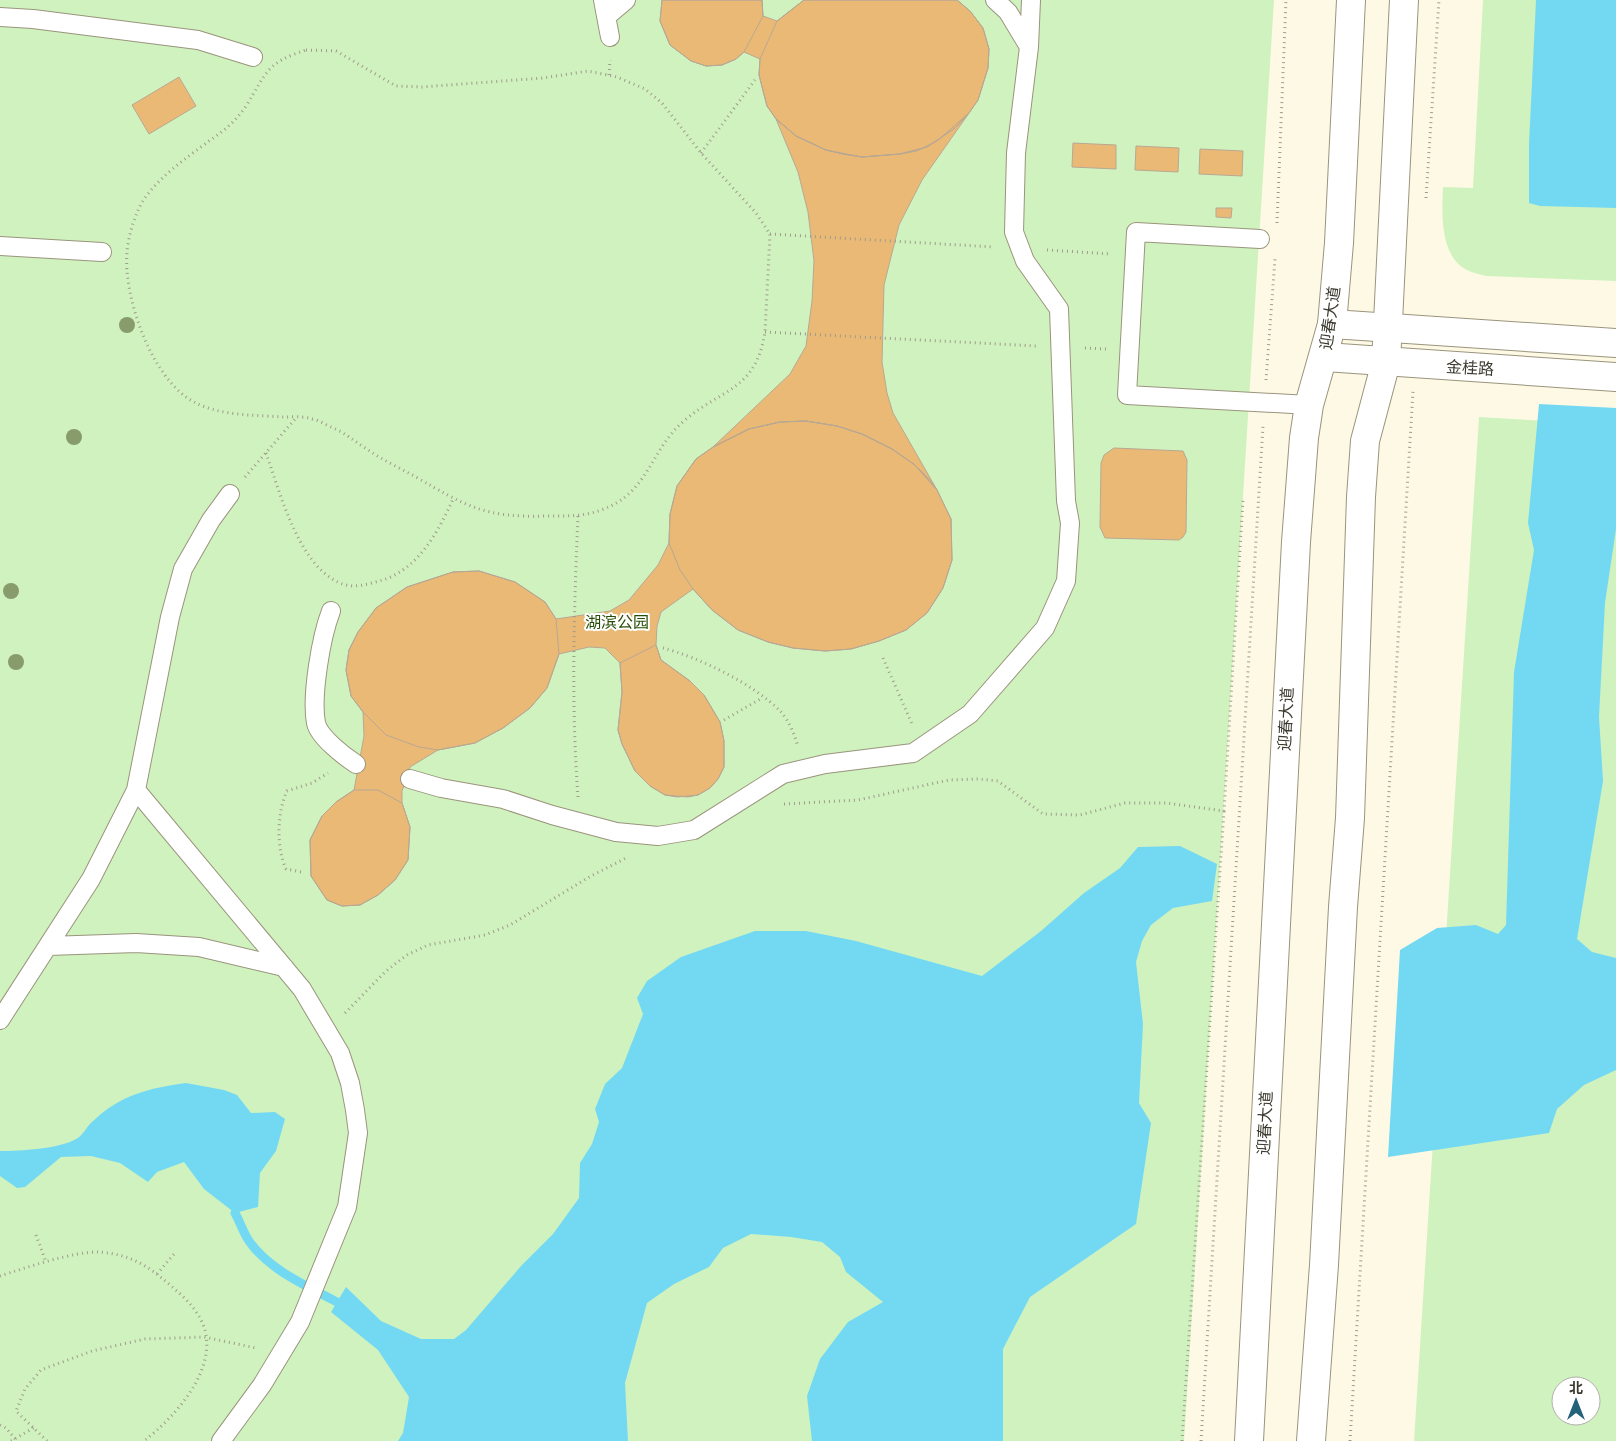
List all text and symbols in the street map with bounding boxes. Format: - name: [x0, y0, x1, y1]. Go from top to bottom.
- street label: 迎春大道: [1316, 285, 1344, 351]
- street label: 金桂路: [1446, 357, 1494, 379]
- park label: 湖滨公园: [585, 613, 649, 632]
- street label: 迎春大道: [1275, 687, 1297, 751]
- street label: 迎春大道: [1254, 1091, 1276, 1155]
- north arrow: [1551, 1376, 1601, 1426]
- text: 北: [1569, 1380, 1583, 1397]

